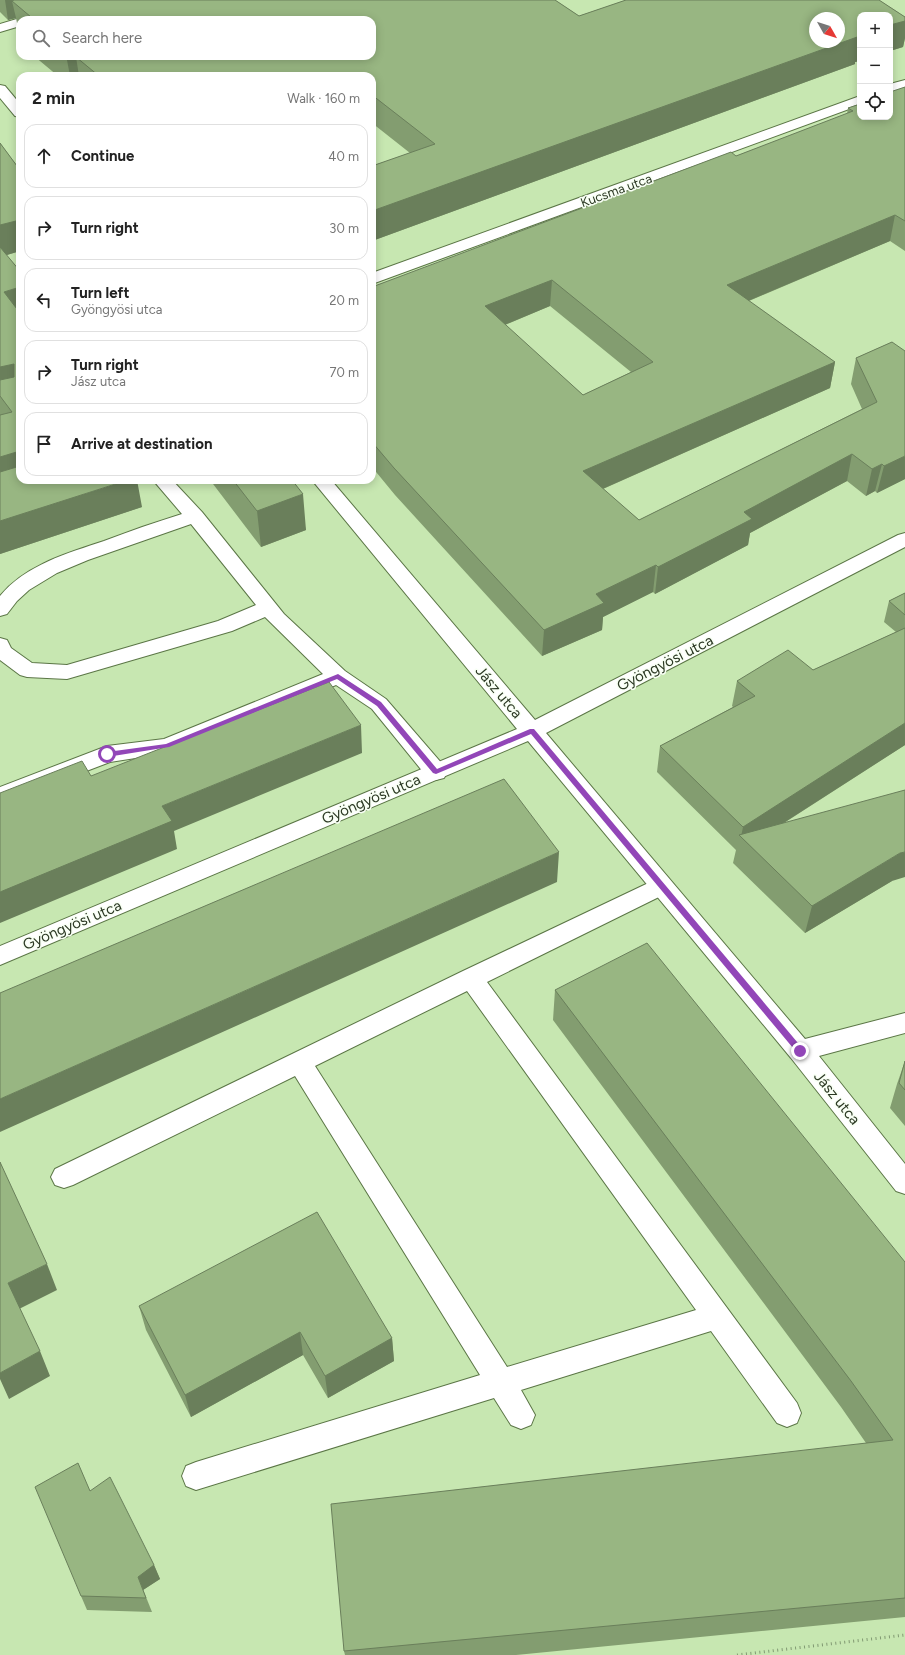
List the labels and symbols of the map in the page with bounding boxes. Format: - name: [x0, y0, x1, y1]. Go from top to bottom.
- north arrow: [809, 12, 845, 48]
- street label: Kucsma utca: [578, 171, 654, 210]
- street label: Gyöngyösi utca: [614, 631, 716, 695]
- street label: Jász utca: [472, 662, 526, 722]
- route start: [98, 745, 116, 763]
- street label: Gyöngyösi utca: [319, 770, 423, 828]
- street label: Gyöngyösi utca: [20, 896, 124, 954]
- route end: [791, 1042, 809, 1060]
- street label: Jász utca: [810, 1068, 864, 1128]

